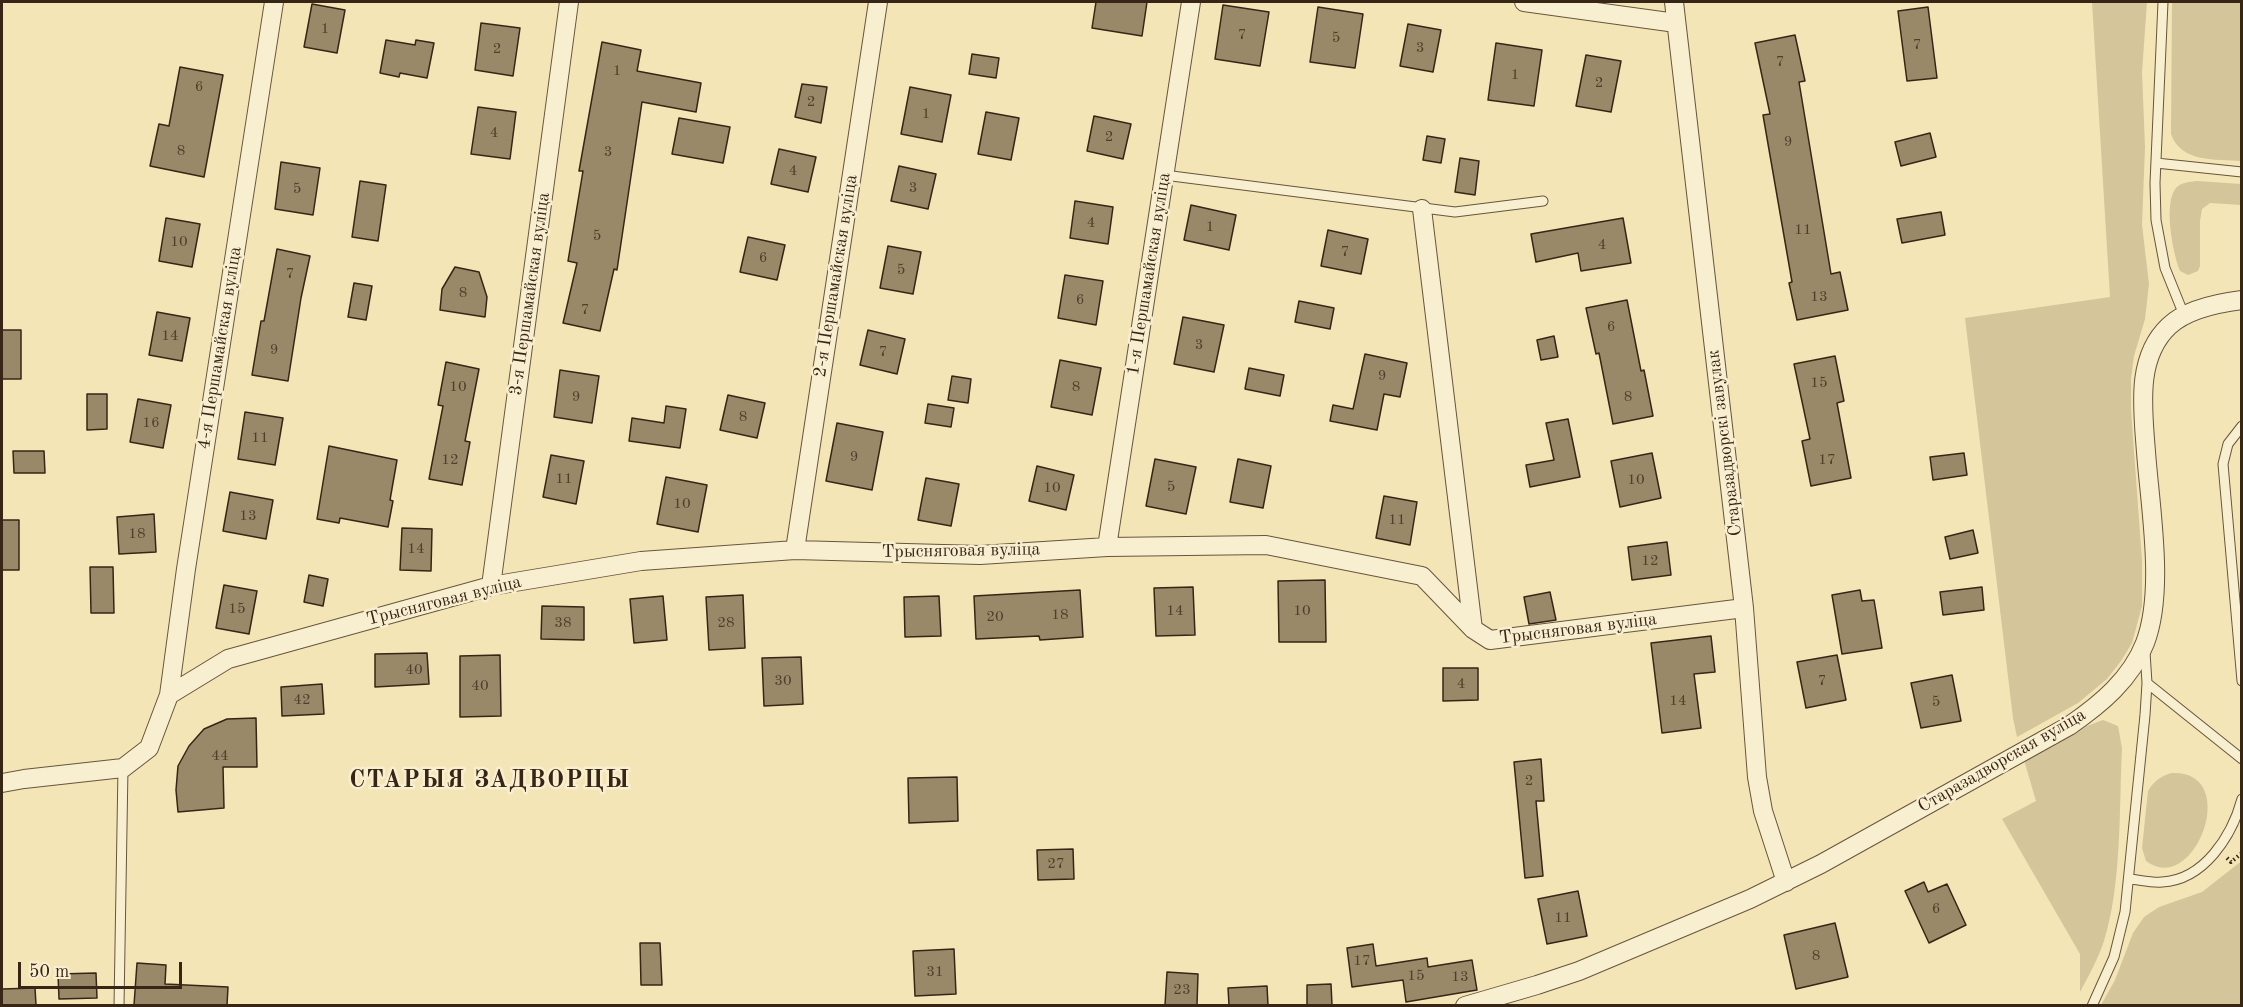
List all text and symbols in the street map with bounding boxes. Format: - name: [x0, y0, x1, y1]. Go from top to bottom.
- house number: 1: [321, 20, 329, 38]
- house number: 7: [1238, 26, 1246, 44]
- house number: 5: [1332, 29, 1340, 47]
- house number: 7: [1913, 36, 1921, 54]
- house number: 3: [1416, 39, 1424, 57]
- house number: 2: [493, 40, 501, 58]
- house number: 7: [1776, 53, 1784, 71]
- house number: 1: [613, 62, 621, 80]
- house number: 1: [1511, 66, 1519, 84]
- house number: 2: [1595, 74, 1603, 92]
- house number: 6: [195, 78, 203, 96]
- house number: 2: [807, 93, 815, 111]
- house number: 1: [922, 105, 930, 123]
- house number: 4: [490, 124, 498, 142]
- house number: 2: [1105, 128, 1113, 146]
- house number: 9: [1784, 133, 1792, 151]
- house number: 8: [177, 142, 185, 160]
- house number: 3: [604, 143, 612, 161]
- house number: 4: [789, 162, 797, 180]
- street label: 1-я Першамайская вуліца: [1122, 171, 1176, 377]
- street label: 2-я Першамайская вуліца: [809, 173, 863, 379]
- house number: 3: [909, 179, 917, 197]
- house number: 5: [293, 180, 301, 198]
- street label: 3-я Першамайская вуліца: [505, 191, 555, 397]
- house number: 4: [1087, 214, 1095, 232]
- house number: 1: [1206, 218, 1214, 236]
- house number: 11: [1794, 221, 1812, 239]
- house number: 5: [593, 227, 601, 245]
- house number: 10: [170, 233, 188, 251]
- house number: 4: [1598, 236, 1606, 254]
- house number: 7: [1341, 243, 1349, 261]
- street label: 4-я Першамайская вуліца: [193, 245, 247, 451]
- house number: 6: [759, 249, 767, 267]
- house number: 5: [897, 261, 905, 279]
- house number: 7: [286, 265, 294, 283]
- house number: 8: [459, 284, 467, 302]
- house number: 13: [1810, 288, 1828, 306]
- house number: 6: [1076, 291, 1084, 309]
- house number: 7: [581, 301, 589, 319]
- house number: 6: [1607, 318, 1615, 336]
- house number: 14: [161, 327, 179, 345]
- house number: 3: [1195, 336, 1203, 354]
- house number: 9: [270, 341, 278, 359]
- house number: 7: [879, 343, 887, 361]
- street label: Старазадворскі завулак: [1703, 349, 1747, 537]
- house number: 9: [1378, 367, 1386, 385]
- house number: 15: [1810, 374, 1828, 392]
- house number: 10: [449, 378, 467, 396]
- house number: 8: [1072, 378, 1080, 396]
- house number: 9: [572, 388, 580, 406]
- house number: 8: [1624, 388, 1632, 406]
- house number: 8: [739, 408, 747, 426]
- house number: 16: [142, 414, 160, 432]
- house number: 11: [251, 429, 269, 447]
- house number: 9: [850, 448, 858, 466]
- house number: 12: [441, 451, 459, 469]
- house number: 17: [1818, 451, 1836, 469]
- house number: 11: [555, 470, 573, 488]
- house number: 10: [1627, 471, 1645, 489]
- house number: 5: [1167, 478, 1175, 496]
- house number: 10: [1043, 479, 1061, 497]
- house number: 10: [673, 495, 691, 513]
- house number: 13: [239, 507, 257, 525]
- house number: 11: [1388, 511, 1406, 529]
- house number: 18: [128, 525, 146, 543]
- street label: Трысняговая вуліца: [881, 539, 1041, 563]
- house number: 14: [407, 540, 425, 558]
- house number: 12: [1641, 552, 1659, 570]
- street label: Трысняговая вуліца: [364, 571, 524, 631]
- house number: 15: [228, 600, 246, 618]
- house number: 14: [1166, 602, 1184, 620]
- house number: 10: [1293, 602, 1311, 620]
- house number: 18: [1051, 606, 1069, 624]
- house number: 20: [986, 608, 1004, 626]
- street label: Трысняговая вуліца: [1498, 609, 1658, 649]
- house number: 38: [554, 614, 572, 632]
- house number: 28: [717, 614, 735, 632]
- house number: 40: [405, 661, 423, 679]
- house number: 30: [774, 672, 792, 690]
- house number: 7: [1818, 672, 1826, 690]
- house number: 4: [1457, 675, 1465, 693]
- house number: 40: [471, 677, 489, 695]
- house number: 42: [293, 691, 311, 709]
- house number: 14: [1669, 692, 1687, 710]
- house number: 5: [1932, 693, 1940, 711]
- street label: Старазадворская вуліца: [1914, 704, 2090, 818]
- house number: 44: [211, 747, 229, 765]
- district label: СТАРЫЯ ЗАДВОРЦЫ: [349, 767, 631, 795]
- house number: 2: [1525, 772, 1533, 790]
- house number: 27: [1047, 855, 1065, 873]
- house number: 6: [1932, 900, 1940, 918]
- house number: 11: [1554, 909, 1572, 927]
- house number: 8: [1812, 947, 1820, 965]
- scale bar: [21, 950, 184, 988]
- house number: 17: [1353, 952, 1371, 970]
- text: 50 m: [29, 963, 69, 981]
- house number: 31: [926, 963, 944, 981]
- house number: 15: [1407, 967, 1425, 985]
- house number: 13: [1451, 968, 1469, 986]
- house number: 23: [1173, 981, 1191, 999]

